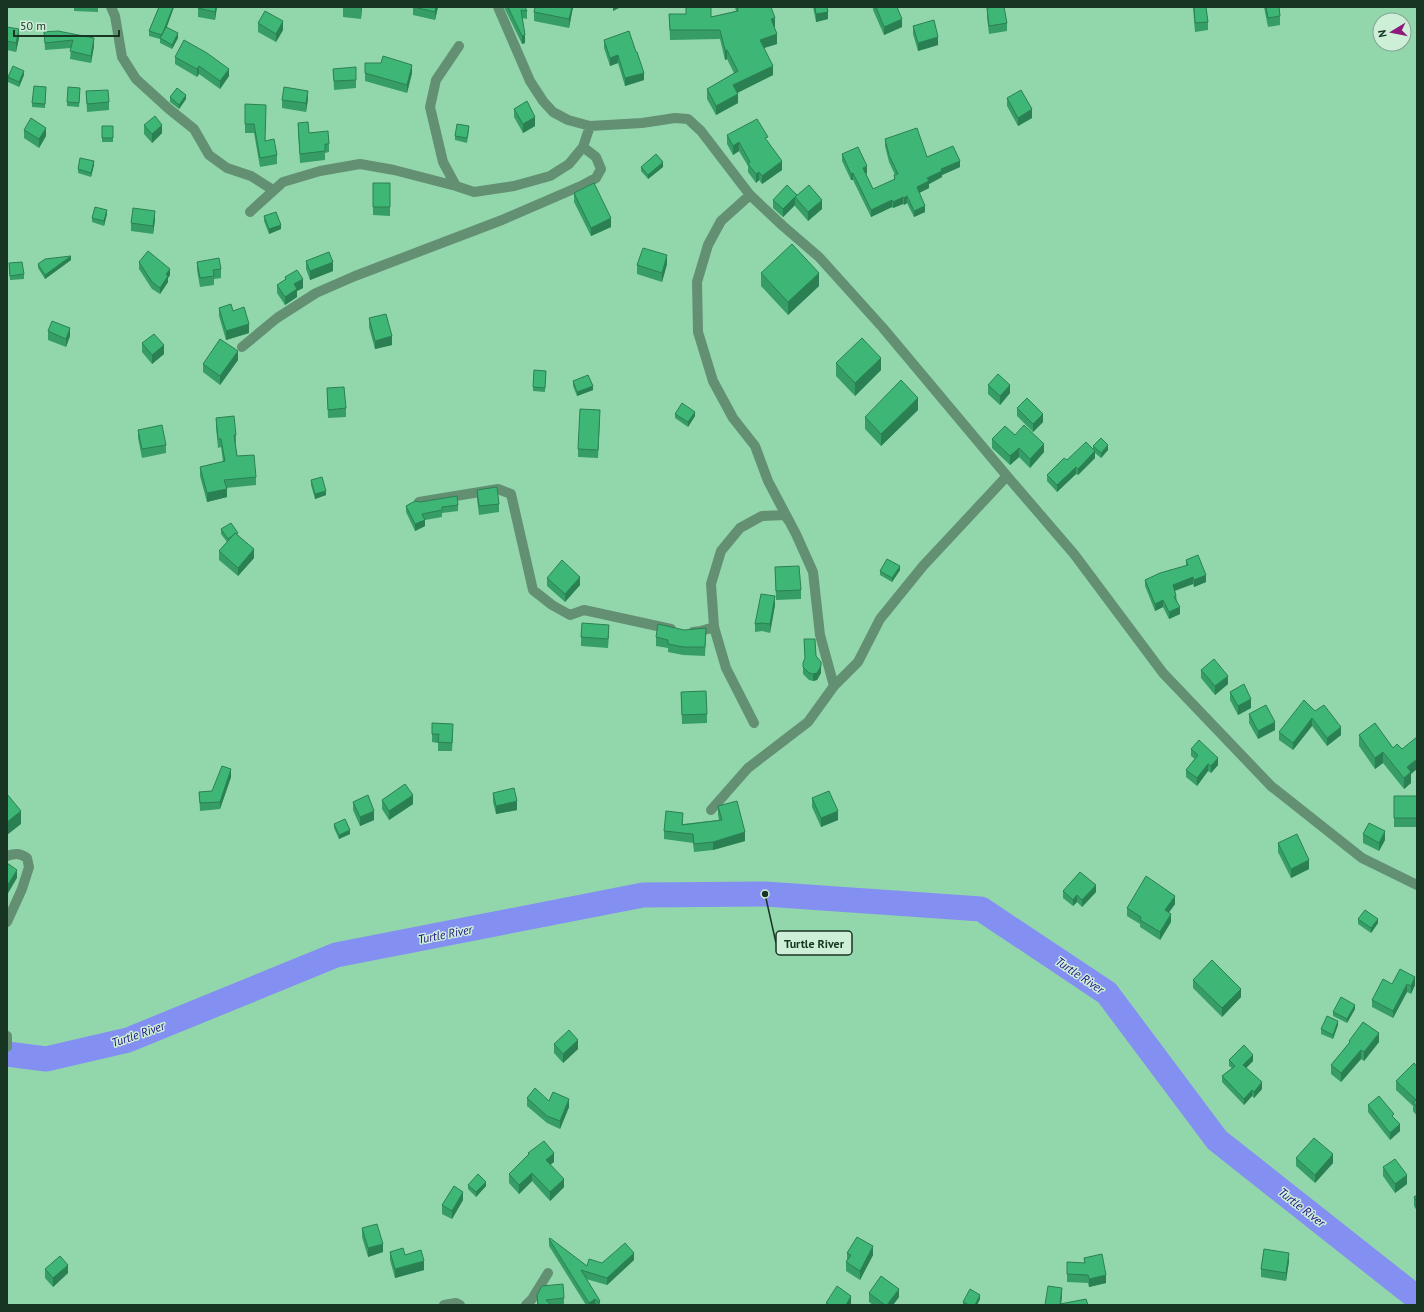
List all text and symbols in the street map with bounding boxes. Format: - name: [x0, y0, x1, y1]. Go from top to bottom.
- scale bar: [14, 12, 119, 38]
- north arrow: [1372, 12, 1412, 52]
- text: 50 m: [20, 18, 46, 33]
- text: N: [1375, 29, 1390, 39]
- water label: Turtle River: [416, 921, 475, 947]
- callout: Turtle River: [776, 931, 852, 955]
- text: Turtle River: [784, 936, 845, 951]
- water label: Turtle River: [1053, 953, 1108, 997]
- water label: Turtle River: [109, 1018, 168, 1050]
- water label: Turtle River: [1276, 1184, 1329, 1231]

